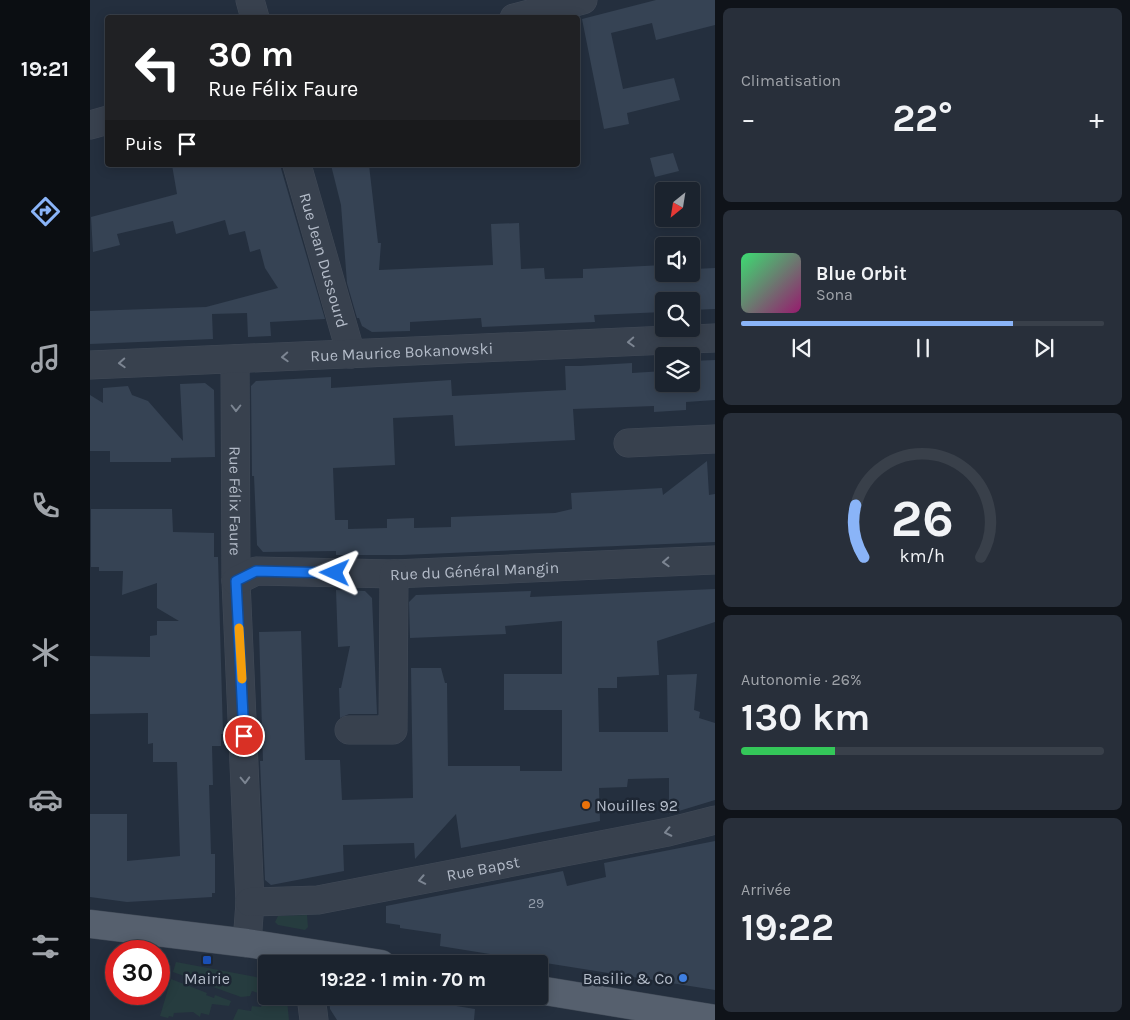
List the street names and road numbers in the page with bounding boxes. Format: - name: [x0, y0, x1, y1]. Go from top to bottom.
- street label: Rue Jean Dussourd: [295, 191, 352, 330]
- street label: Rue Maurice Bokanowski: [310, 339, 494, 365]
- street label: Rue Félix Faure: [225, 446, 245, 556]
- street label: Rue du Général Mangin: [390, 558, 560, 584]
- street label: Rue Bapst: [445, 852, 521, 885]

